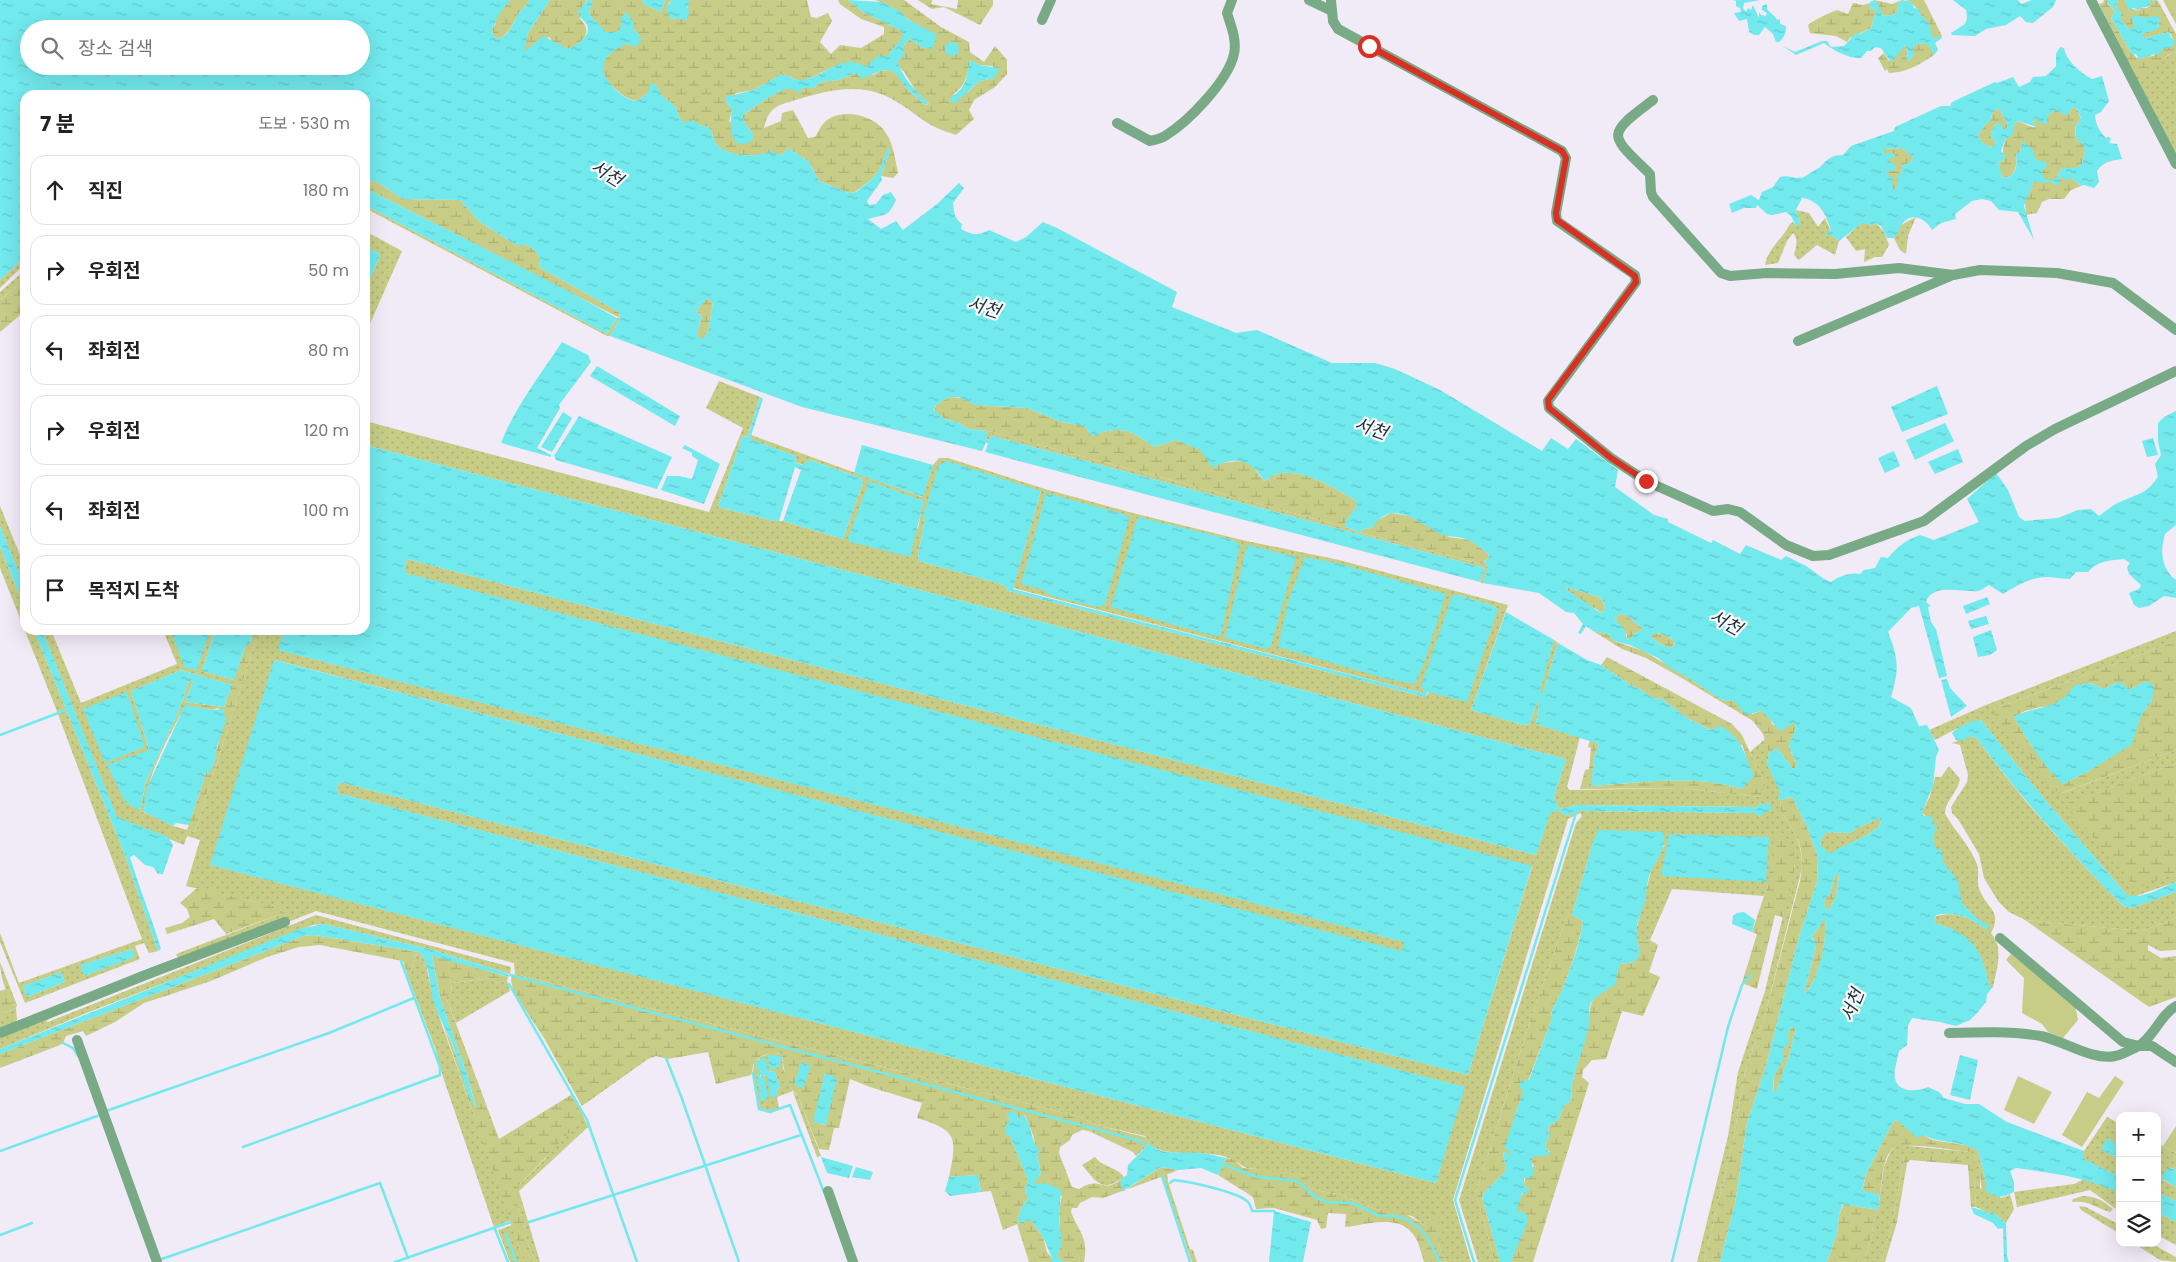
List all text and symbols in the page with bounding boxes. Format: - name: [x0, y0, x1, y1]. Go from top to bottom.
- search box: [20, 20, 370, 75]
- icon: search: [38, 34, 66, 62]
- text: 장소 검색: [78, 35, 153, 62]
- route start: [1358, 35, 1381, 58]
- text: 7 분: [40, 109, 75, 138]
- text: 도보 · 530 m: [258, 112, 350, 135]
- water label: 서천: [586, 154, 630, 194]
- icon: ahead: [41, 176, 69, 204]
- text: 직진: [88, 177, 123, 204]
- text: 180 m: [303, 179, 349, 202]
- icon: right: [41, 256, 69, 284]
- text: 우회전: [88, 257, 140, 284]
- text: 50 m: [308, 259, 349, 282]
- water label: 서천: [965, 290, 1006, 325]
- icon: left: [41, 336, 69, 364]
- text: 좌회전: [88, 337, 140, 364]
- text: 80 m: [308, 339, 349, 362]
- water label: 서천: [1351, 411, 1393, 446]
- icon: right: [41, 416, 69, 444]
- text: 우회전: [88, 417, 140, 444]
- text: 120 m: [304, 419, 349, 442]
- route end: [1635, 470, 1658, 493]
- icon: left: [41, 496, 69, 524]
- text: 좌회전: [88, 497, 140, 524]
- text: 100 m: [303, 499, 349, 522]
- icon: arrive: [41, 576, 69, 604]
- text: 목적지 도착: [88, 577, 179, 604]
- water label: 서천: [1705, 603, 1749, 642]
- water label: 서천: [1834, 983, 1871, 1025]
- map controls: [2116, 1112, 2161, 1247]
- button: +: [2116, 1112, 2161, 1157]
- button: −: [2116, 1157, 2161, 1202]
- button: layers: [2116, 1202, 2161, 1247]

